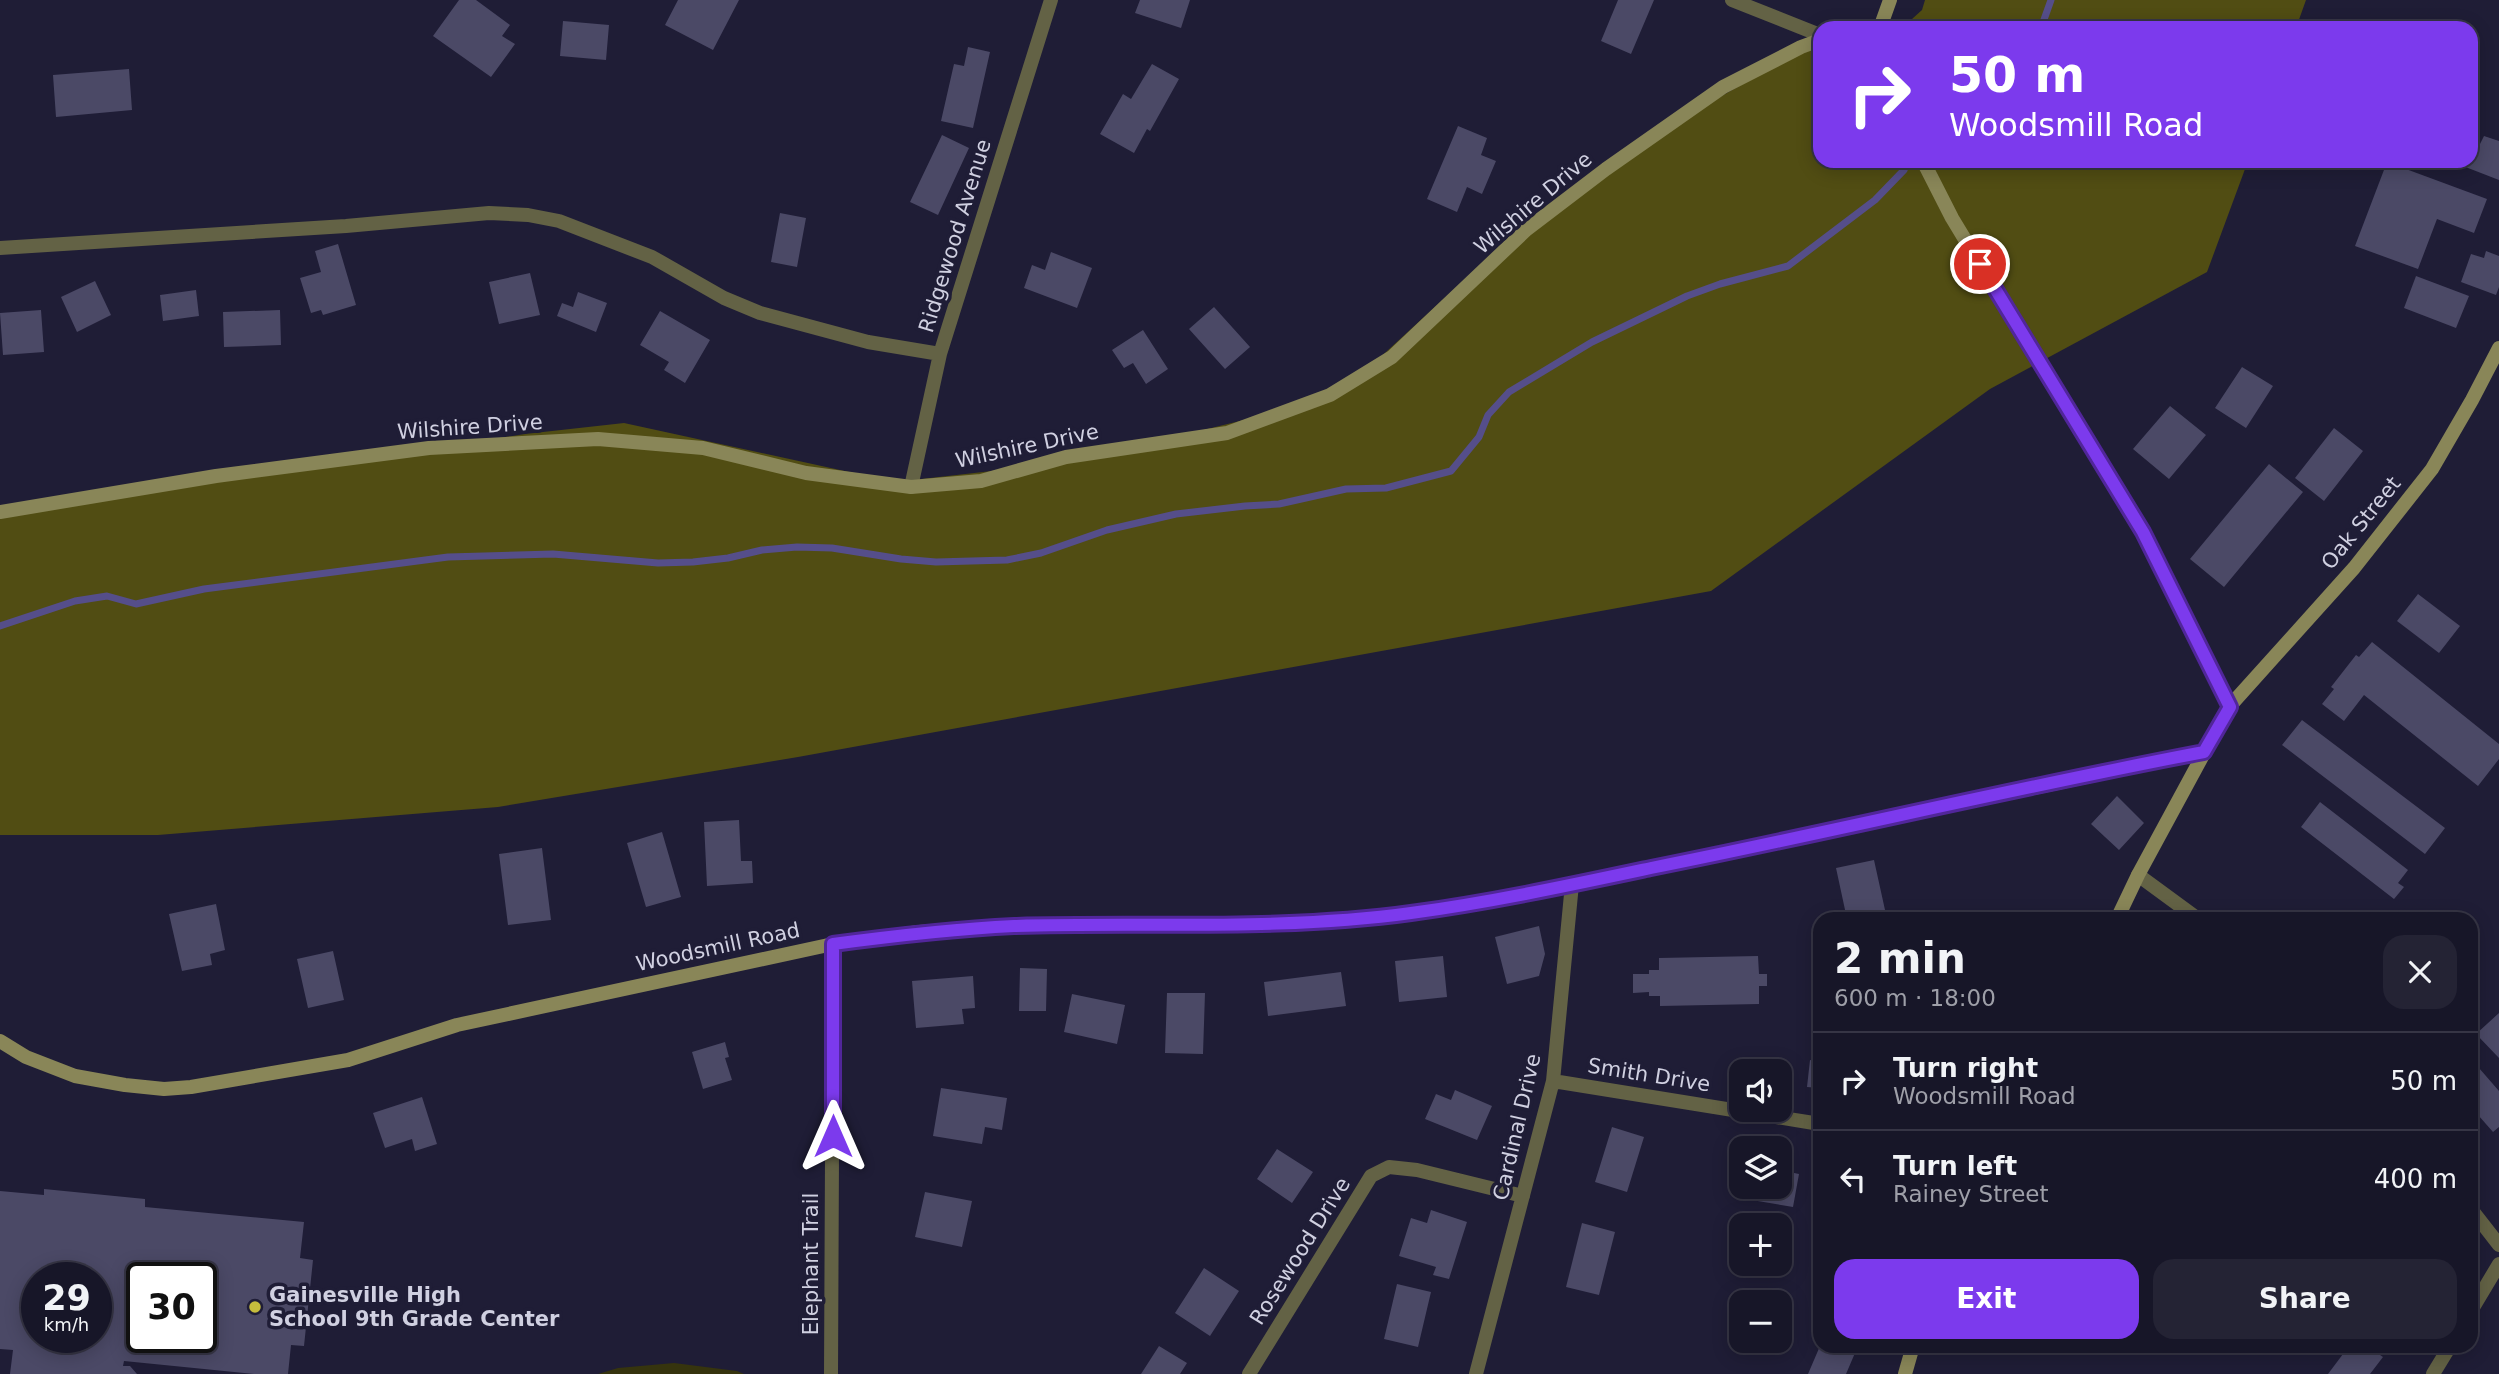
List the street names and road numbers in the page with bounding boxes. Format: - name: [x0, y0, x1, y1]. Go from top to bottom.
- street label: Ridgewood Avenue: [914, 136, 996, 336]
- street label: Wilshire Drive: [1469, 147, 1597, 259]
- street label: Wilshire Drive: [396, 410, 544, 444]
- street label: Wilshire Drive: [953, 419, 1101, 473]
- street label: Oak Street: [2316, 472, 2406, 574]
- street label: Woodsmill Road: [634, 918, 802, 976]
- street label: Cardinal Drive: [1488, 1051, 1546, 1203]
- street label: Smith Drive: [1586, 1053, 1712, 1097]
- street label: Rosewood Drive: [1245, 1173, 1355, 1329]
- street label: Elephant Trail: [799, 1193, 823, 1335]

